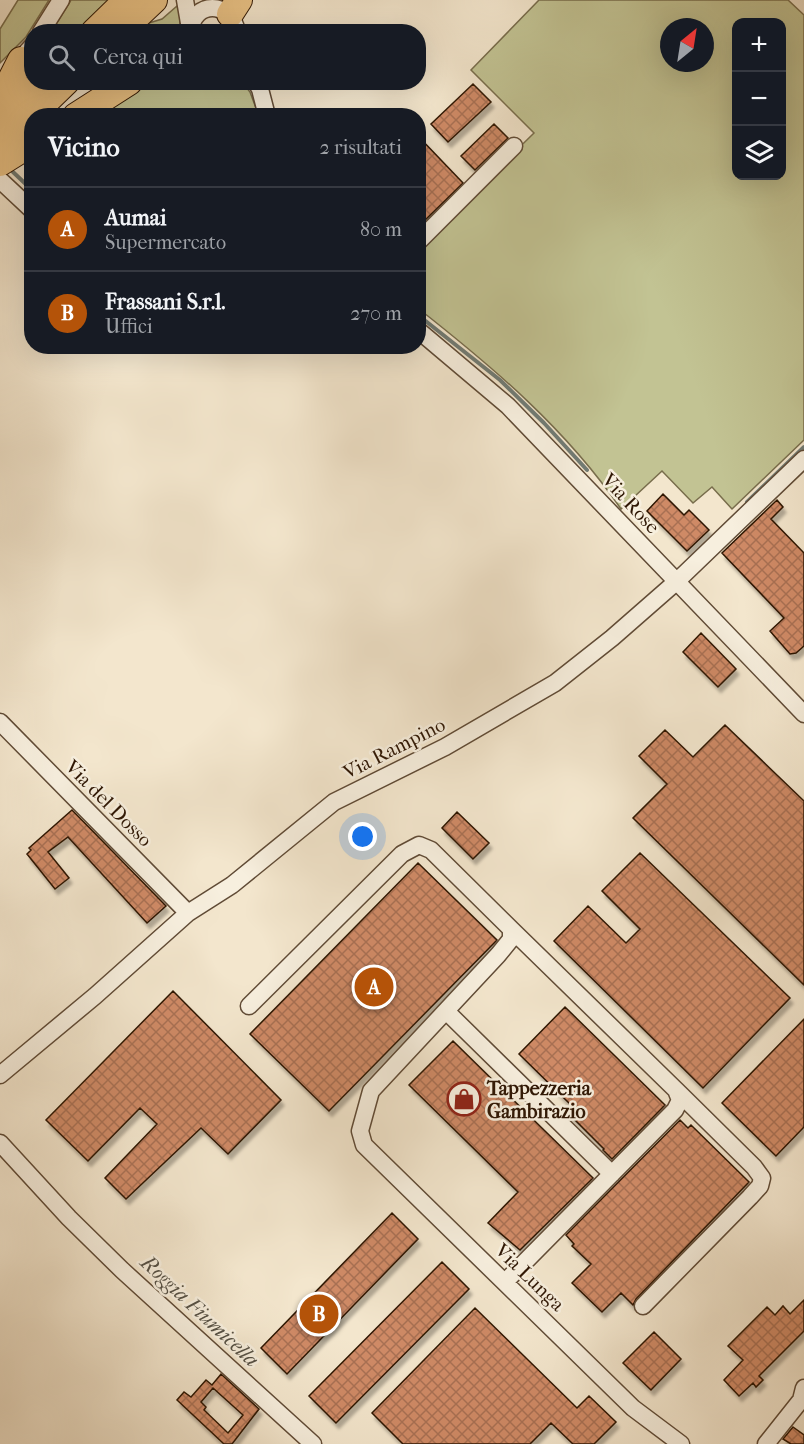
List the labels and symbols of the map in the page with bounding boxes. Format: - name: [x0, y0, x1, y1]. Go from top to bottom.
- north arrow: [660, 18, 714, 72]
- street label: Via Rose: [596, 468, 664, 538]
- street label: Via Rampino: [338, 713, 449, 784]
- street label: Via del Dosso: [60, 754, 157, 852]
- your location: [348, 822, 377, 851]
- pin: A: [354, 964, 394, 1010]
- place label: Tappezzeria Gambirazio: [486, 1077, 592, 1123]
- shop icon: Tappezzeria Gambirazio: [446, 1081, 482, 1117]
- street label: Via Lunga: [490, 1238, 570, 1316]
- water label: Roggia Fiumicella: [135, 1249, 264, 1372]
- pin: B: [300, 1292, 338, 1336]

